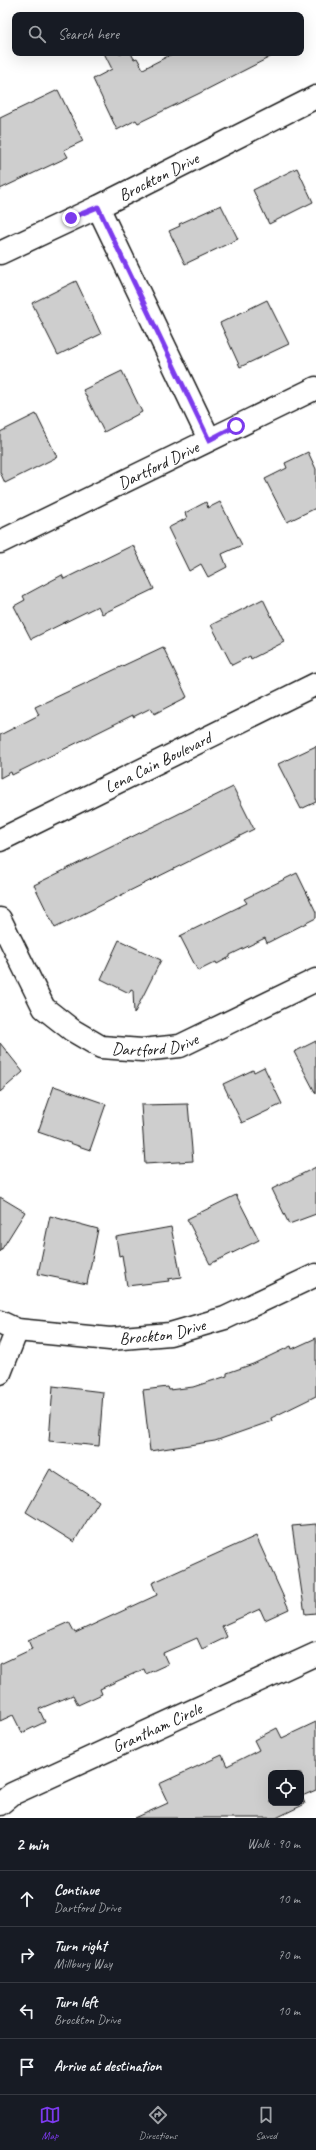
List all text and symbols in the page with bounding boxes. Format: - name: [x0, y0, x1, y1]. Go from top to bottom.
- search box: [12, 12, 304, 56]
- icon: search: [26, 23, 48, 45]
- text: Search here: [58, 25, 119, 44]
- street label: Brockton Drive: [115, 147, 204, 206]
- route end: [62, 209, 80, 227]
- route start: [227, 417, 245, 435]
- street label: Dartford Drive: [115, 436, 204, 494]
- street label: Lena Cain Boulevard: [101, 726, 217, 798]
- street label: Dartford Drive: [111, 1028, 203, 1061]
- street label: Brockton Drive: [118, 1314, 209, 1349]
- street label: Grantham Circle: [109, 1698, 206, 1757]
- map controls: [268, 1770, 304, 1806]
- button: locate: [268, 1770, 304, 1806]
- text: 2 min: [16, 1834, 49, 1855]
- text: Walk · 90 m: [247, 1836, 300, 1852]
- text: Continue: [54, 1881, 99, 1900]
- icon: ahead: [16, 1888, 38, 1910]
- text: 10 m: [278, 1891, 300, 1907]
- text: Dartford Drive: [54, 1900, 121, 1916]
- text: Turn right: [54, 1937, 107, 1956]
- icon: right: [16, 1944, 38, 1966]
- text: 70 m: [278, 1947, 300, 1963]
- text: Millbury Way: [54, 1956, 112, 1972]
- text: Turn left: [54, 1993, 97, 2012]
- icon: left: [16, 2000, 38, 2022]
- text: 10 m: [278, 2003, 300, 2019]
- text: Brockton Drive: [54, 2012, 120, 2028]
- icon: arrive: [16, 2056, 38, 2078]
- text: Arrive at destination: [54, 2057, 161, 2076]
- tab: Map: [39, 2104, 61, 2142]
- tab: Directions: [139, 2104, 177, 2142]
- tab: Saved: [255, 2104, 277, 2142]

